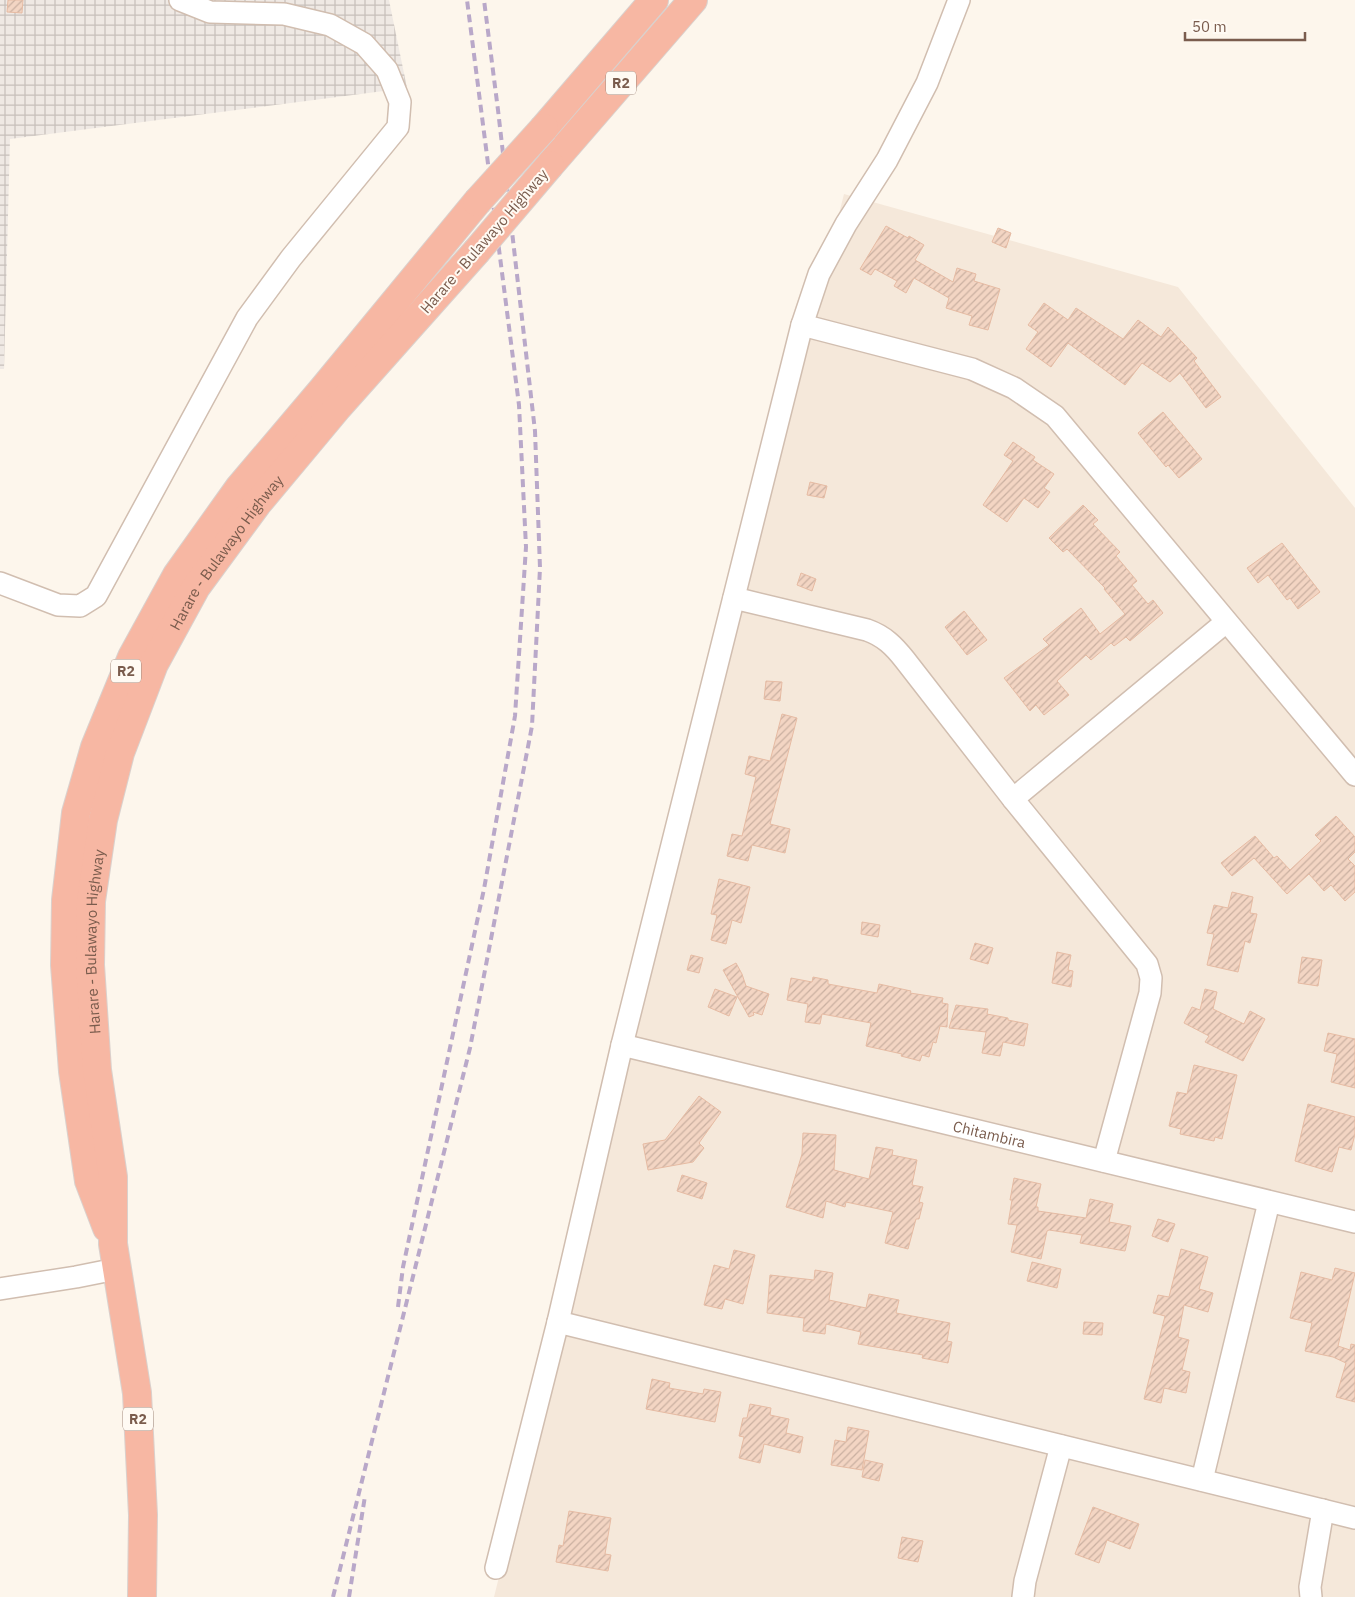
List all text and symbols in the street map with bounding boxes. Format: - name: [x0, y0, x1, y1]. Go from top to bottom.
- scale bar: [1185, 10, 1305, 42]
- text: 50 m: [1192, 17, 1227, 36]
- road number: R2: [606, 72, 636, 95]
- street label: Harare - Bulawayo Highway: [416, 164, 552, 317]
- street label: Harare - Bulawayo Highway: [165, 470, 287, 633]
- road number: R2: [111, 659, 141, 682]
- street label: Harare - Bulawayo Highway: [80, 847, 108, 1035]
- street label: Chitambira: [951, 1116, 1028, 1152]
- road number: R2: [123, 1408, 153, 1430]

